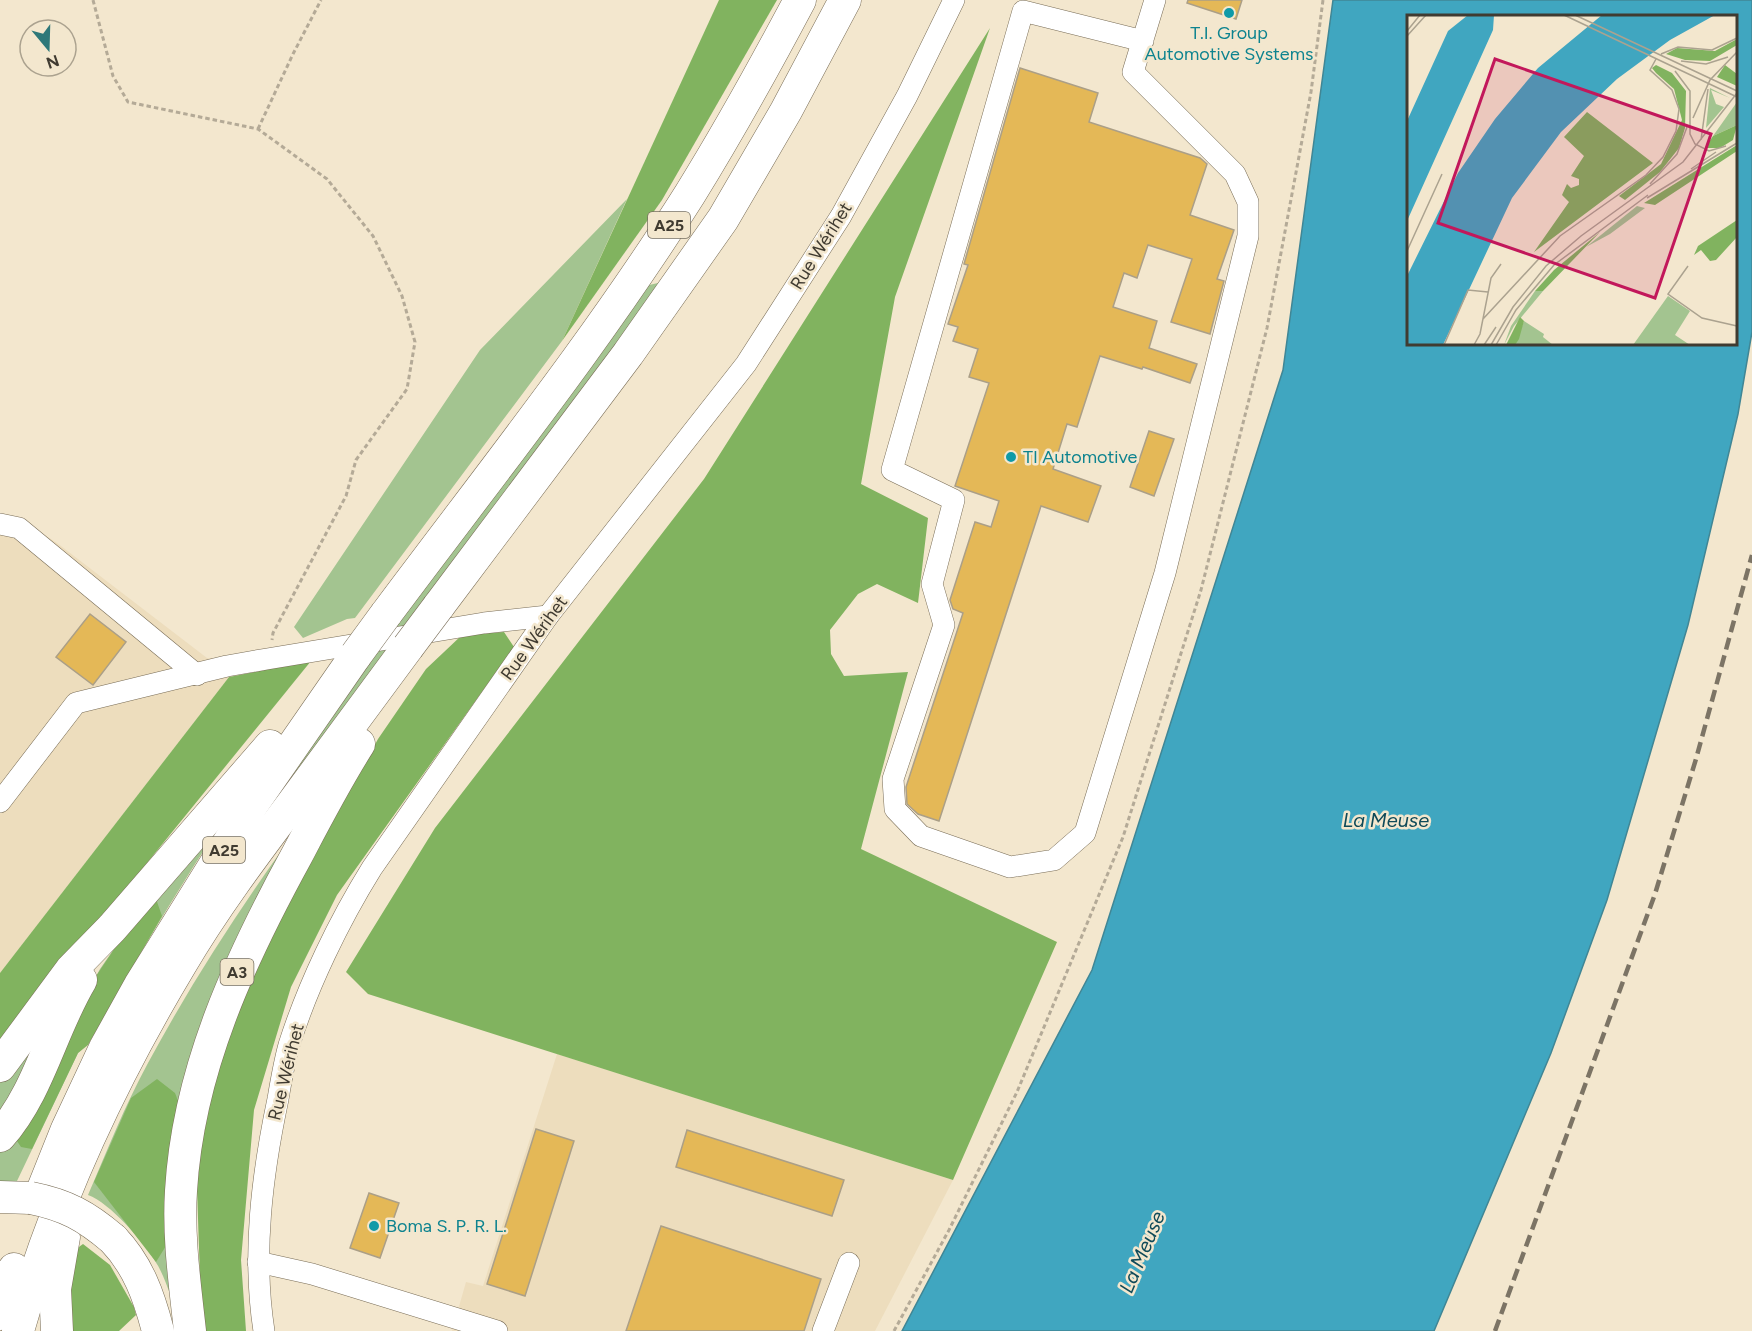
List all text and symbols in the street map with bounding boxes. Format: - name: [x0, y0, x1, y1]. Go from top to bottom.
- marker: T.I. Group Automotive Systems: [1222, 6, 1236, 20]
- inset map: [1407, 15, 1737, 345]
- north arrow: [18, 18, 78, 78]
- place label: T.I. Group Automotive Systems: [1145, 22, 1313, 65]
- text: N: [44, 51, 62, 73]
- street label: Rue Wérihet: [785, 198, 857, 294]
- road number: A25: [648, 212, 690, 238]
- place label: TI Automotive: [1023, 446, 1138, 468]
- marker: TI Automotive: [1004, 450, 1018, 464]
- street label: Rue Wérihet: [496, 591, 572, 684]
- water label: La Meuse: [1343, 808, 1429, 832]
- road number: A25: [203, 837, 245, 863]
- road number: A3: [220, 959, 254, 985]
- street label: Rue Wérihet: [263, 1021, 309, 1123]
- water label: La Meuse: [1114, 1207, 1170, 1296]
- place label: Boma S. P. R. L.: [386, 1215, 507, 1237]
- marker: Boma S. P. R. L.: [367, 1219, 381, 1233]

